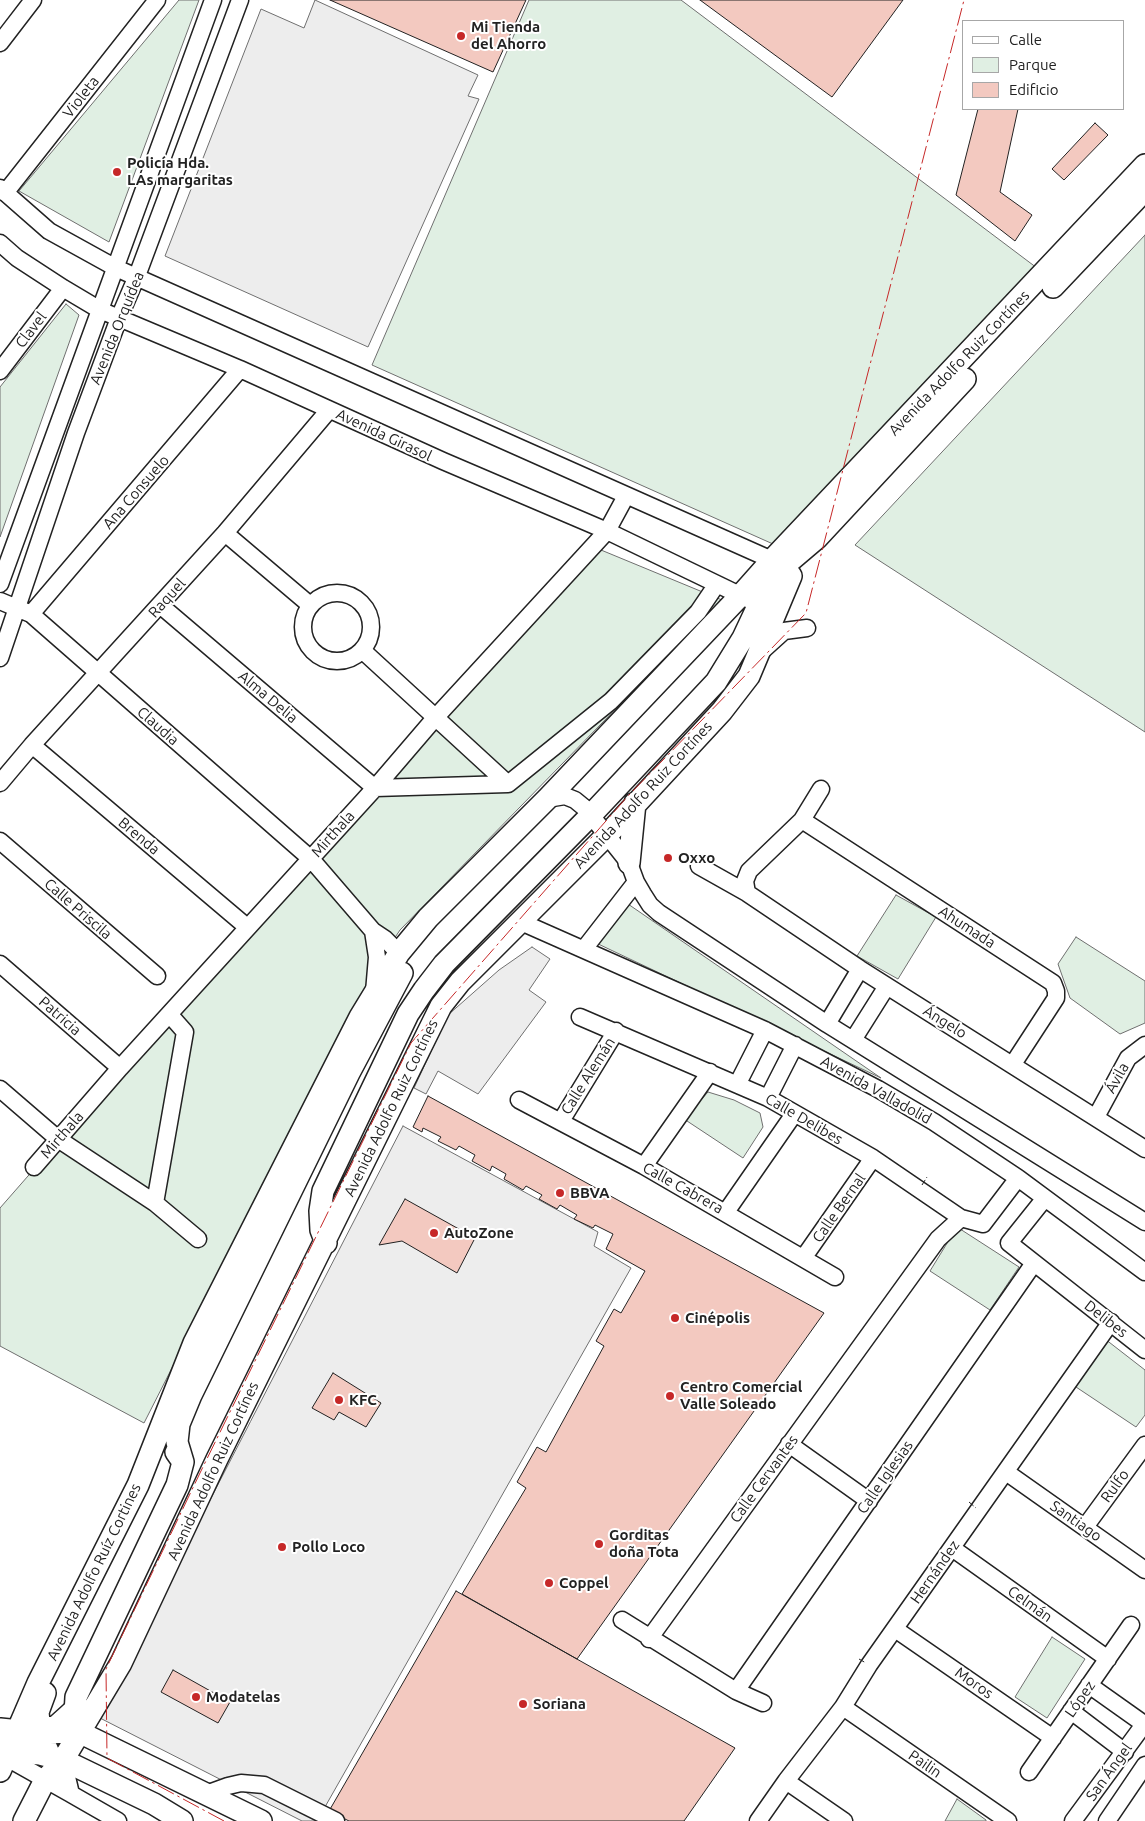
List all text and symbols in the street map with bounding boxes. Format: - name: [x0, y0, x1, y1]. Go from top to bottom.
- place label: Mi Tienda del Ahorro: [471, 18, 546, 53]
- legend: [962, 20, 1125, 110]
- marker: Mi Tienda del Ahorro: [455, 30, 467, 42]
- text: Calle: [1009, 31, 1042, 48]
- text: Parque: [1009, 56, 1057, 73]
- street label: Violeta: [59, 72, 103, 122]
- text: Edificio: [1009, 81, 1058, 98]
- place label: Policía Hda. LAs margaritas: [127, 154, 233, 189]
- marker: Policía Hda. LAs margaritas: [111, 166, 123, 178]
- street label: Avenida Orquídea: [86, 269, 148, 387]
- street label: Avenida Adolfo Ruiz Cortínes: [885, 287, 1033, 439]
- street label: Clavel: [12, 308, 50, 352]
- street label: Avenida Girasol: [333, 405, 435, 465]
- street label: Ana Consuelo: [99, 451, 173, 533]
- street label: Raquel: [145, 575, 189, 621]
- street label: Alma Delia: [235, 667, 301, 727]
- street label: Claudia: [133, 703, 183, 749]
- street label: Avenida Adolfo Ruiz Cortínes: [570, 718, 716, 872]
- street label: Mirthala: [308, 807, 358, 861]
- street label: Brenda: [115, 814, 163, 858]
- place label: Oxxo: [678, 849, 715, 867]
- marker: Oxxo: [662, 852, 674, 864]
- street label: Calle Priscila: [41, 875, 115, 943]
- street label: Ahumada: [935, 902, 999, 952]
- street label: Patricia: [35, 993, 85, 1039]
- street label: Ángelo: [920, 1002, 970, 1042]
- street label: Avenida Adolfo Ruiz Cortínes: [340, 1017, 442, 1199]
- street label: Calle Alemán: [557, 1034, 619, 1118]
- street label: Avenida Valladolid: [818, 1052, 934, 1128]
- street label: Ávila: [1101, 1060, 1133, 1096]
- street label: Calle Delibes: [762, 1090, 846, 1148]
- street label: Mirthala: [37, 1108, 87, 1162]
- street label: Calle Cabrera: [639, 1158, 727, 1218]
- street label: Calle Bernal: [809, 1170, 869, 1246]
- place label: BBVA: [570, 1184, 610, 1202]
- marker: BBVA: [554, 1187, 566, 1199]
- place label: AutoZone: [444, 1224, 514, 1242]
- marker: AutoZone: [428, 1227, 440, 1239]
- street label: Delibes: [1081, 1297, 1131, 1341]
- place label: Cinépolis: [685, 1309, 750, 1327]
- marker: Cinépolis: [669, 1312, 681, 1324]
- place label: Centro Comercial Valle Soleado: [680, 1378, 802, 1413]
- street label: Avenida Adolfo Ruiz Cortínes: [164, 1379, 262, 1563]
- marker: Centro Comercial Valle Soleado: [664, 1390, 676, 1402]
- place label: KFC: [349, 1391, 377, 1409]
- marker: KFC: [333, 1394, 345, 1406]
- street label: Calle Cervantes: [726, 1432, 802, 1526]
- street label: Calle Iglesias: [853, 1437, 917, 1517]
- street label: Rulfo: [1097, 1466, 1133, 1506]
- street label: Avenida Adolfo Ruíz Cortines: [43, 1481, 145, 1663]
- street label: Santiago: [1047, 1497, 1105, 1545]
- place label: Gorditas doña Tota: [609, 1526, 679, 1561]
- street label: Hernández: [907, 1537, 963, 1607]
- place label: Pollo Loco: [292, 1538, 365, 1556]
- marker: Gorditas doña Tota: [593, 1538, 605, 1550]
- marker: Pollo Loco: [276, 1541, 288, 1553]
- place label: Coppel: [559, 1574, 609, 1592]
- marker: Coppel: [543, 1577, 555, 1589]
- street label: Celmán: [1004, 1582, 1056, 1626]
- street label: Moros: [951, 1663, 997, 1703]
- street label: López: [1061, 1677, 1099, 1721]
- place label: Modatelas: [206, 1688, 280, 1706]
- marker: Modatelas: [190, 1691, 202, 1703]
- place label: Soriana: [533, 1695, 586, 1713]
- marker: Soriana: [517, 1698, 529, 1710]
- street label: San Ángel: [1082, 1740, 1136, 1804]
- street label: Pailin: [905, 1746, 945, 1782]

